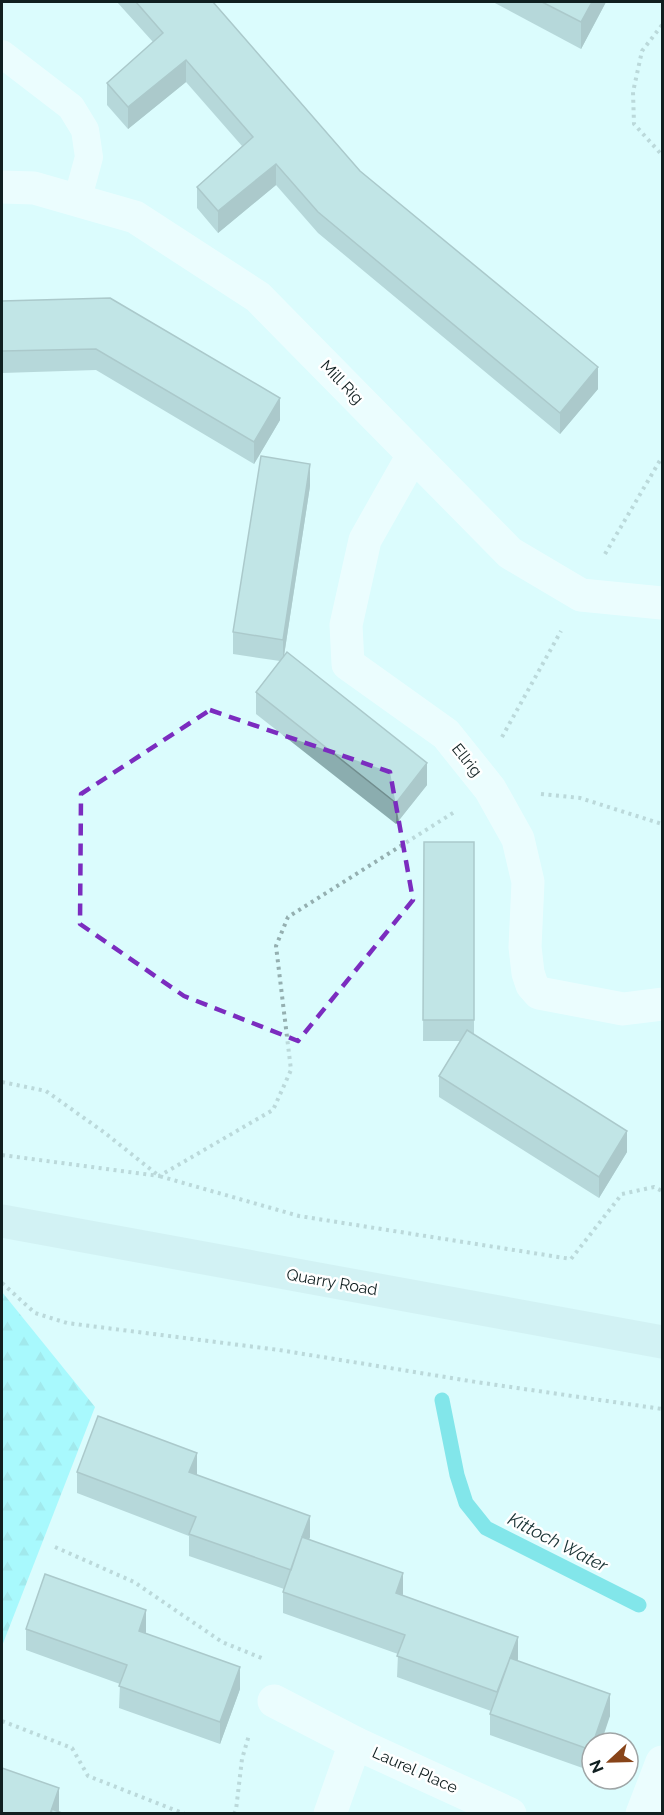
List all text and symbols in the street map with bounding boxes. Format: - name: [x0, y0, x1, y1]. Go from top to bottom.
- street label: Mill Rig: [317, 356, 367, 408]
- street label: Ellrig: [448, 739, 486, 781]
- street label: Quarry Road: [285, 1265, 379, 1299]
- water label: Kittoch Water: [505, 1508, 612, 1576]
- north arrow: [580, 1731, 640, 1791]
- street label: Laurel Place: [369, 1743, 461, 1797]
- text: N: [585, 1757, 608, 1776]

